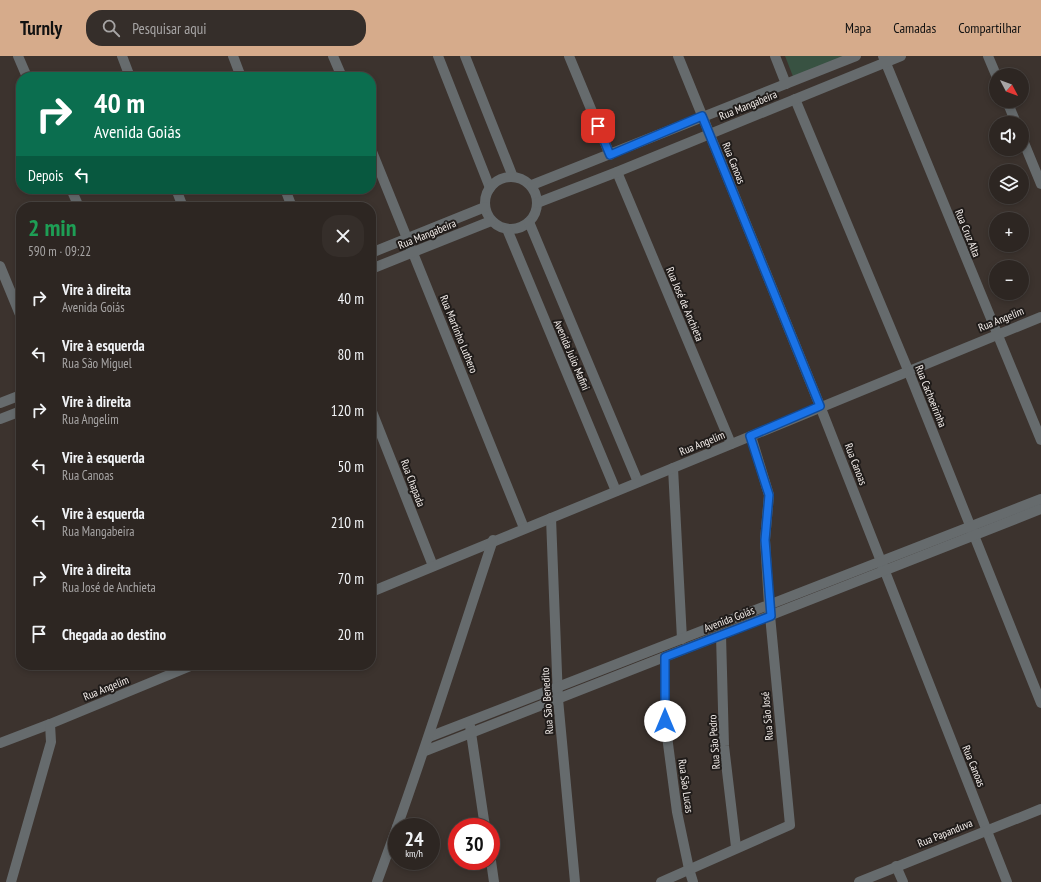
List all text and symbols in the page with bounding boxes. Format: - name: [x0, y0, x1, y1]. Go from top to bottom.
- search box: [86, 10, 366, 46]
- text: Turnly: [20, 16, 62, 40]
- icon: search: [100, 17, 122, 39]
- text: Pesquisar aqui: [132, 19, 207, 38]
- text: Mapa: [845, 19, 871, 37]
- text: Camadas: [893, 19, 936, 37]
- text: Compartilhar: [958, 19, 1021, 37]
- north arrow: [989, 68, 1029, 108]
- map controls: [989, 68, 1029, 300]
- text: 40 m: [94, 84, 145, 121]
- street label: Rua Mangabeira: [717, 87, 779, 123]
- icon: right: [28, 88, 80, 140]
- pin: [581, 109, 615, 143]
- icon: arrive: [587, 115, 609, 137]
- button: sound: [989, 116, 1029, 156]
- text: Avenida Goiás: [94, 120, 181, 143]
- street label: Rua Canoas: [719, 140, 749, 186]
- icon: left: [71, 164, 93, 186]
- button: layers: [989, 164, 1029, 204]
- text: Depois: [28, 166, 63, 185]
- street label: Rua Cruz Alta: [952, 207, 984, 259]
- text: 2 min: [28, 212, 76, 243]
- button: +: [989, 212, 1029, 252]
- button: close: [322, 215, 364, 257]
- street label: Rua Mangabeira: [396, 216, 458, 252]
- text: 590 m · 09:22: [28, 243, 91, 260]
- button: −: [989, 260, 1029, 300]
- street label: Rua José de Anchieta: [663, 265, 707, 343]
- text: Vire à direita: [62, 280, 131, 299]
- icon: right: [28, 287, 50, 309]
- text: 40 m: [338, 289, 364, 308]
- street label: Rua Martinho Luthero: [437, 293, 481, 375]
- text: Avenida Goiás: [62, 299, 125, 316]
- street label: Rua Angelim: [976, 304, 1026, 334]
- street label: Avenida Julio Mafini: [551, 318, 593, 392]
- text: Vire à esquerda: [62, 336, 145, 355]
- icon: left: [28, 343, 50, 365]
- text: 80 m: [338, 345, 364, 364]
- text: Rua São Miguel: [62, 355, 132, 372]
- street label: Rua Cachoeirinha: [912, 363, 950, 429]
- text: Vire à direita: [62, 392, 131, 411]
- icon: right: [28, 399, 50, 421]
- text: 120 m: [331, 401, 364, 420]
- text: Rua Angelim: [62, 411, 119, 428]
- street label: Rua Angelim: [677, 428, 727, 458]
- street label: Rua Canoas: [842, 441, 870, 487]
- text: Vire à esquerda: [62, 448, 145, 467]
- icon: left: [28, 455, 50, 477]
- text: 50 m: [338, 457, 364, 476]
- street label: Rua Chapada: [398, 457, 428, 509]
- text: Rua Canoas: [62, 467, 114, 484]
- text: Vire à esquerda: [62, 504, 145, 523]
- icon: left: [28, 511, 50, 533]
- text: 210 m: [331, 513, 364, 532]
- text: Rua Mangabeira: [62, 523, 134, 540]
- text: Vire à direita: [62, 560, 131, 579]
- icon: right: [28, 567, 50, 589]
- text: 70 m: [338, 569, 364, 588]
- text: Rua José de Anchieta: [62, 579, 156, 596]
- street label: Avenida Goiás: [702, 603, 757, 635]
- icon: arrive: [28, 623, 50, 645]
- text: Chegada ao destino: [62, 625, 166, 644]
- text: 20 m: [338, 625, 364, 644]
- street label: Rua São Benedito: [538, 667, 556, 735]
- street label: Rua Angelim: [81, 673, 131, 703]
- street label: Rua São José: [758, 691, 776, 741]
- position arrow: [644, 700, 686, 742]
- street label: Rua São Pedro: [705, 714, 723, 770]
- street label: Rua Canoas: [959, 743, 989, 789]
- street label: Rua São Lucas: [675, 758, 697, 814]
- street label: Rua Papanduva: [915, 816, 975, 850]
- speed limit sign: 30: [448, 818, 500, 870]
- text: 24: [404, 826, 424, 852]
- text: km/h: [405, 847, 423, 860]

